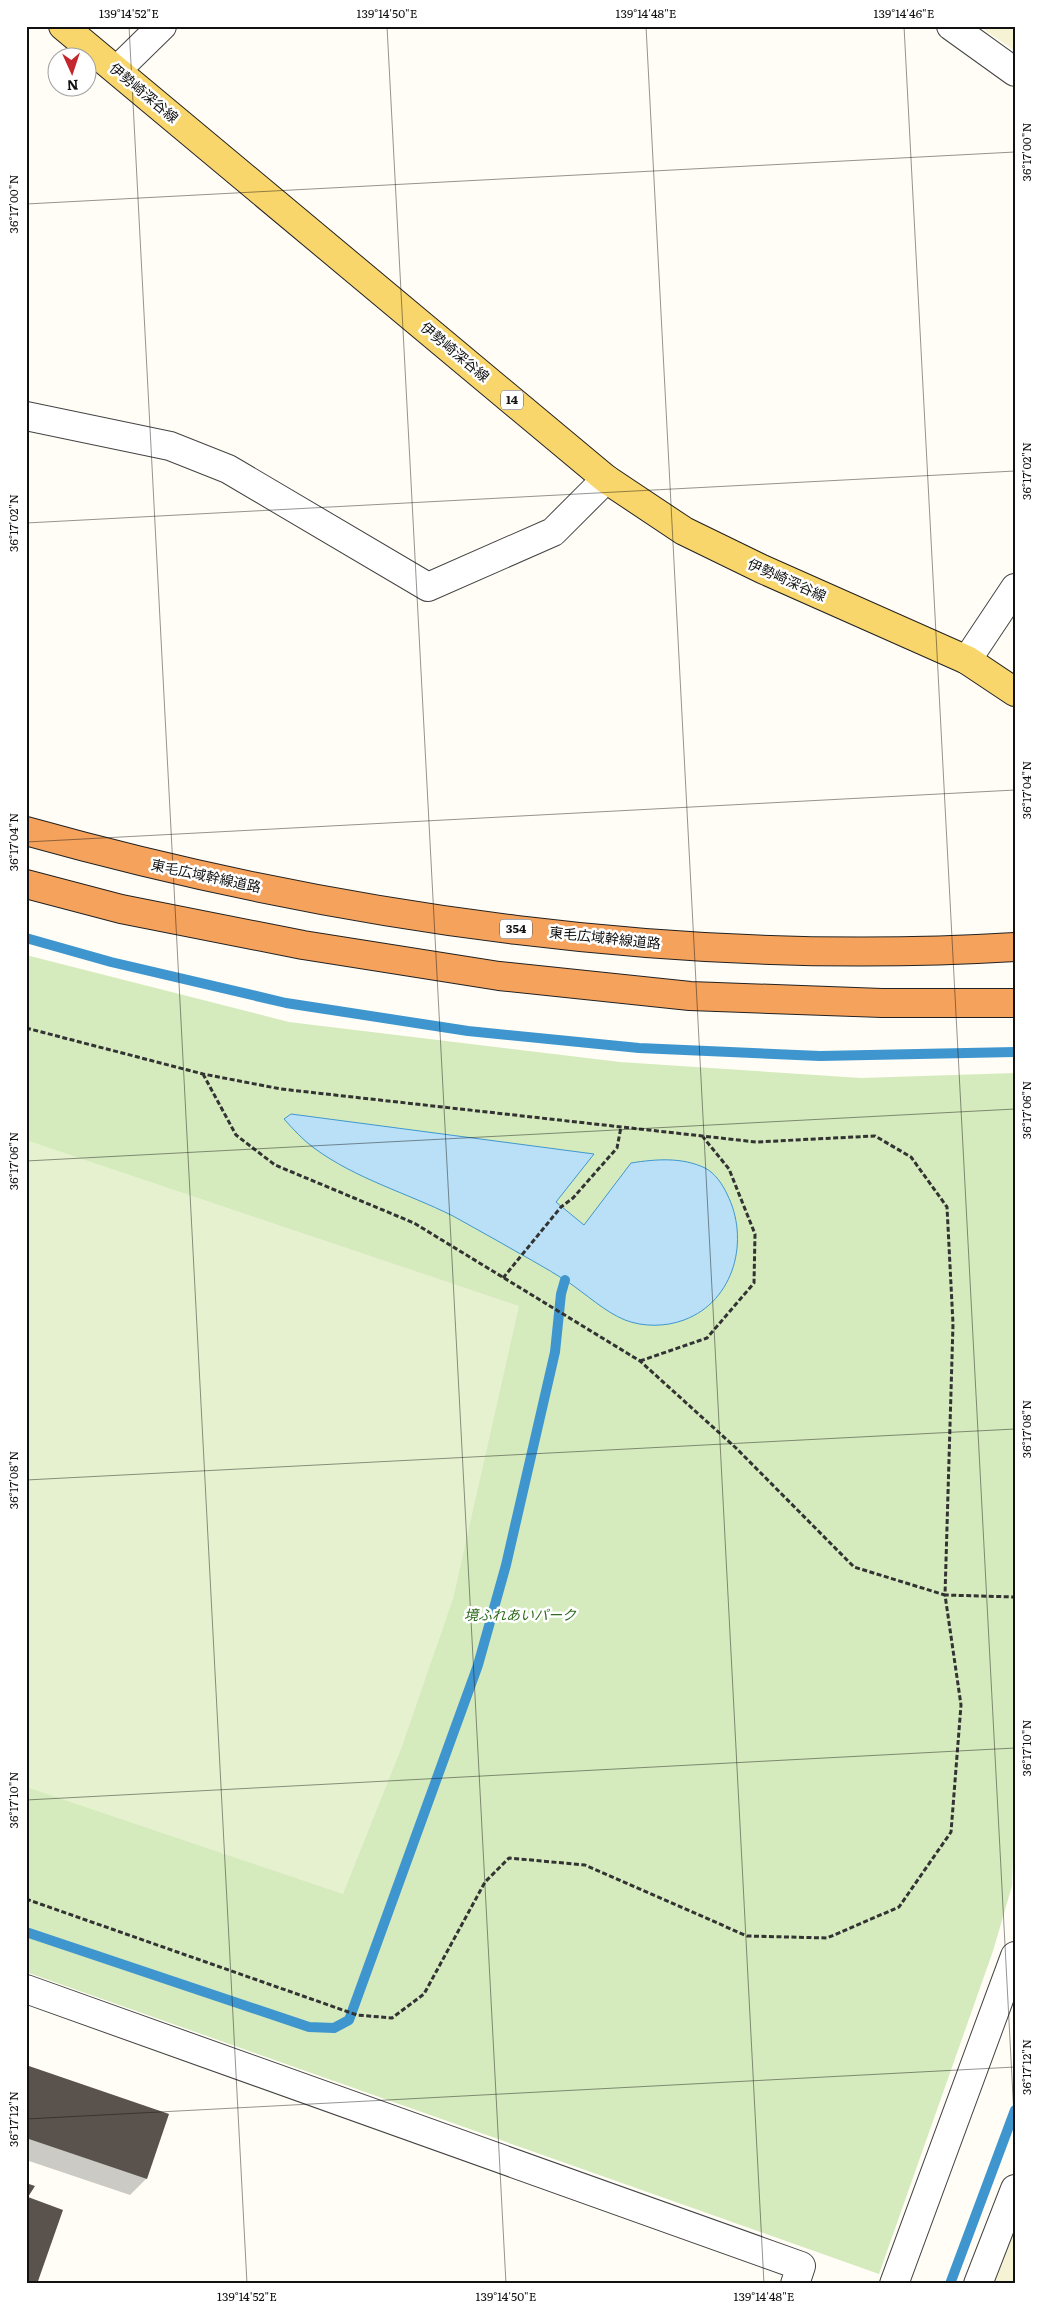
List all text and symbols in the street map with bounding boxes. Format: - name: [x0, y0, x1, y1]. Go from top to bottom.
- text: 139°14'52"E: [99, 4, 159, 22]
- text: 139°14'50"E: [357, 4, 418, 22]
- text: 139°14'48"E: [616, 4, 677, 22]
- text: 139°14'46"E: [874, 4, 935, 22]
- north arrow: [48, 48, 98, 98]
- street label: 伊勢崎深谷線: [106, 58, 183, 127]
- text: N: [66, 76, 79, 96]
- text: 36°17'00"N: [1017, 123, 1035, 181]
- text: 36°17'00"N: [4, 175, 22, 233]
- street label: 伊勢崎深谷線: [417, 317, 494, 386]
- road number: 14: [501, 390, 523, 410]
- text: 36°17'02"N: [1017, 442, 1035, 500]
- text: 36°17'02"N: [4, 494, 22, 552]
- street label: 伊勢崎深谷線: [745, 553, 830, 605]
- text: 36°17'04"N: [1017, 761, 1035, 819]
- text: 36°17'04"N: [4, 813, 22, 871]
- street label: 東毛広域幹線道路: [149, 854, 263, 896]
- road number: 354: [500, 920, 532, 939]
- street label: 東毛広域幹線道路: [548, 921, 662, 953]
- text: 36°17'06"N: [1017, 1081, 1035, 1139]
- text: 36°17'06"N: [4, 1132, 22, 1190]
- text: 36°17'08"N: [1017, 1400, 1035, 1458]
- text: 36°17'08"N: [4, 1451, 22, 1509]
- park label: 境ふれあいパーク: [464, 1604, 577, 1624]
- text: 36°17'10"N: [1017, 1720, 1035, 1776]
- text: 36°17'10"N: [4, 1772, 22, 1828]
- text: 36°17'12"N: [1017, 2039, 1035, 2095]
- text: 36°17'12"N: [4, 2091, 22, 2147]
- text: 139°14'52"E: [217, 2287, 277, 2305]
- text: 139°14'50"E: [476, 2287, 537, 2305]
- text: 139°14'48"E: [734, 2287, 795, 2305]

